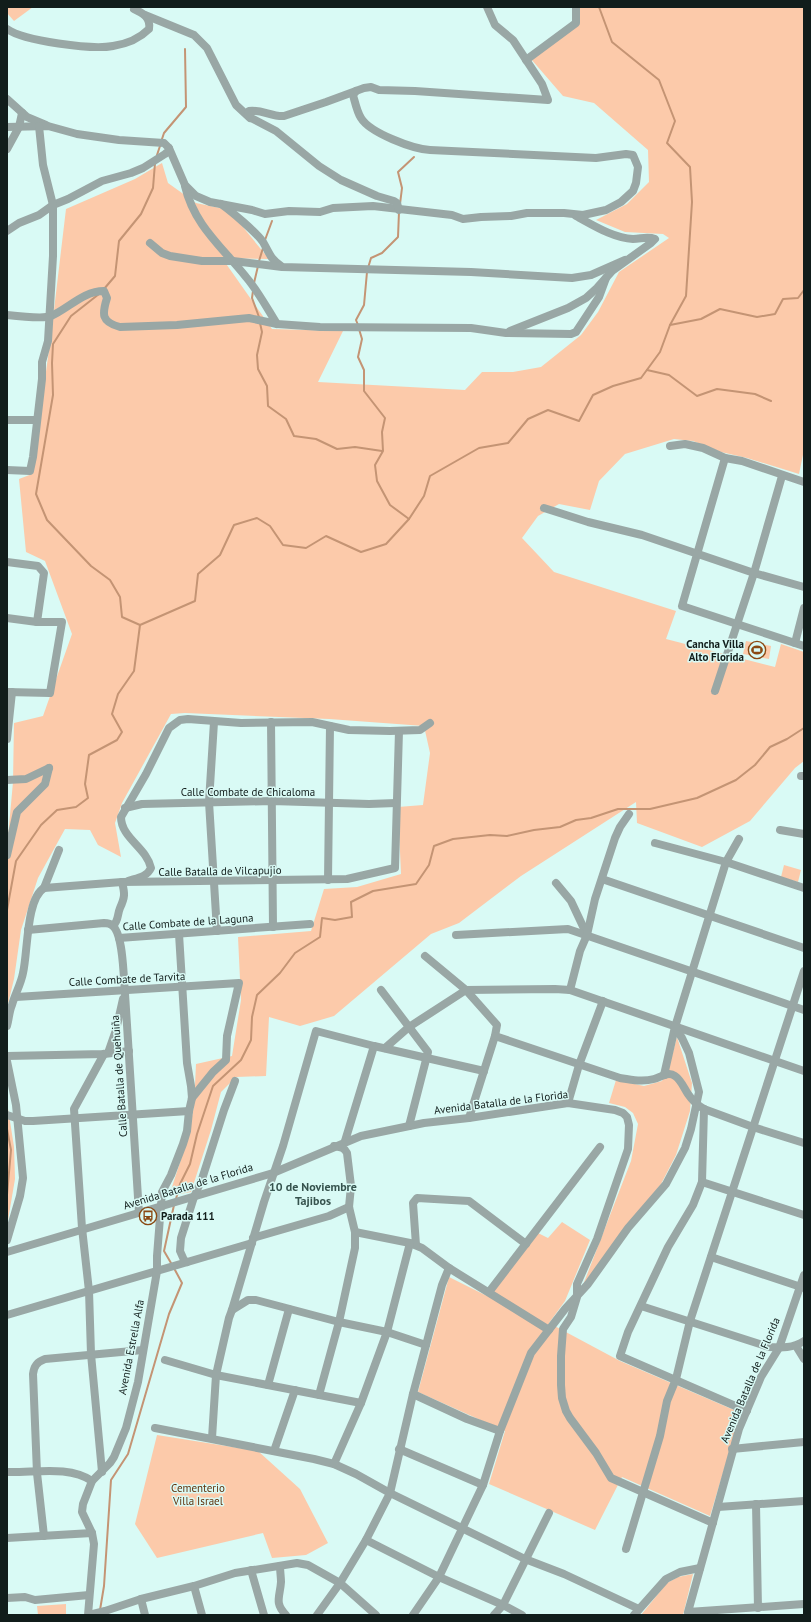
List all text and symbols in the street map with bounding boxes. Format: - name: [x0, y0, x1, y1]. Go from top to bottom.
- place label: Cancha Villa Alto Florida: [686, 637, 744, 664]
- sports icon: Cancha Villa Alto Florida: [747, 640, 767, 660]
- street label: Calle Combate de Chicaloma: [181, 785, 315, 799]
- street label: Calle Batalla de Vilcapujio: [158, 863, 282, 879]
- street label: Calle Combate de la Laguna: [122, 910, 254, 934]
- street label: Calle Combate de Tarvita: [68, 969, 186, 989]
- street label: Calle Batalla de Quehuiña: [108, 1015, 130, 1137]
- street label: Avenida Batalla de la Florida: [433, 1087, 569, 1117]
- street label: Avenida Batalla de la Florida: [121, 1160, 255, 1212]
- district label: 10 de Noviembre Tajibos: [269, 1179, 357, 1208]
- bus stop icon: Parada 111: [138, 1206, 158, 1226]
- place label: Parada 111: [161, 1209, 215, 1223]
- street label: Avenida Estrella Alfa: [115, 1298, 147, 1396]
- street label: Avenida Batalla de la Florida: [717, 1315, 783, 1445]
- park label: Cementerio Villa Israel: [171, 1481, 225, 1508]

